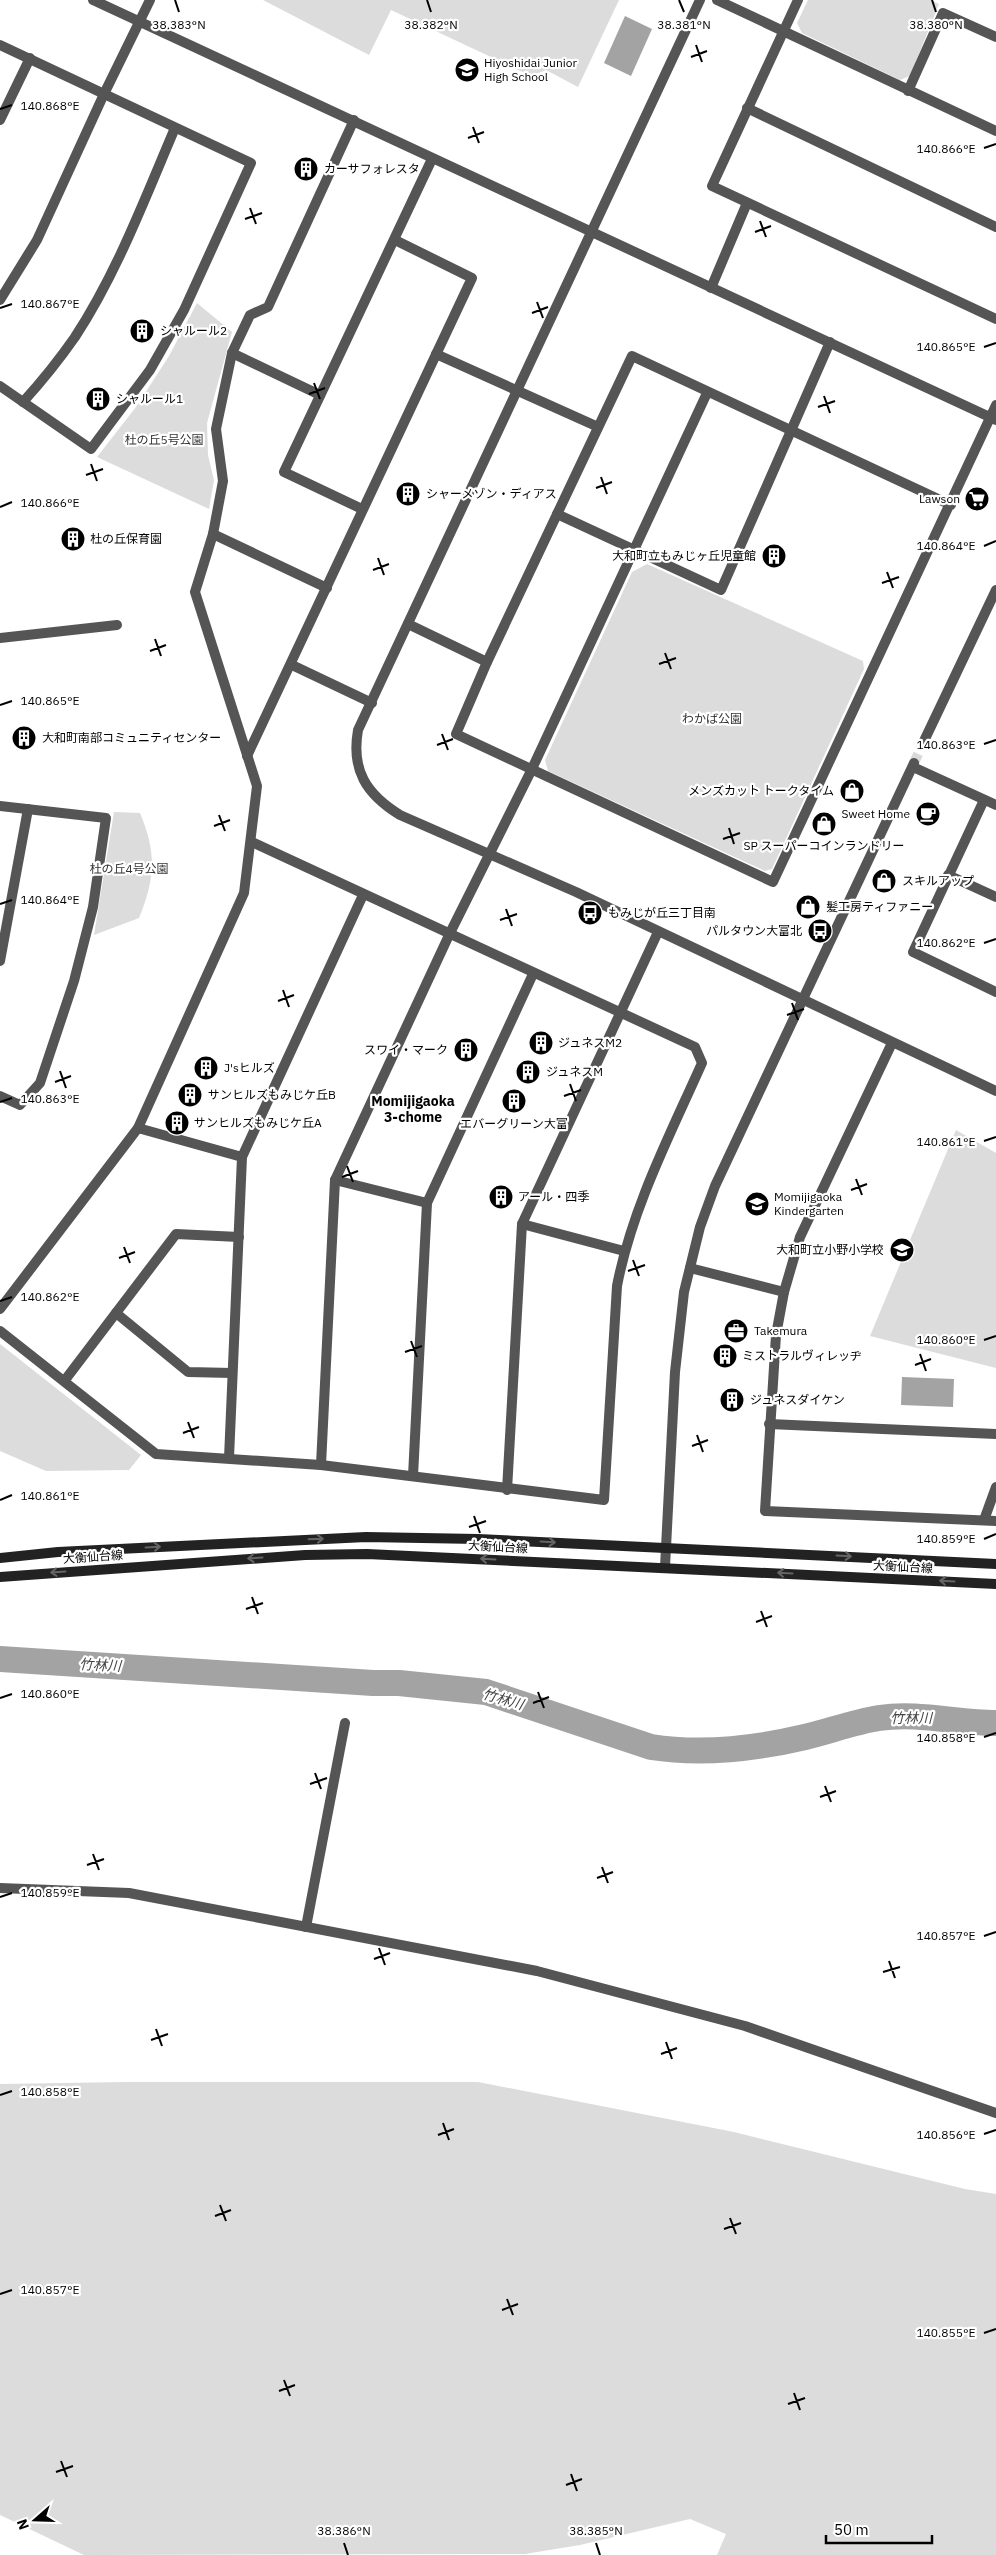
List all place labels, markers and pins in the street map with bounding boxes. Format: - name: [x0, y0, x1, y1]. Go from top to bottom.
- place label: Hiyoshidai Junior High School: [484, 55, 577, 84]
- school or university icon: Hiyoshidai Junior High School: [454, 57, 480, 83]
- building icon: カーサフォレスタ: [293, 156, 319, 182]
- place label: カーサフォレスタ: [324, 161, 420, 176]
- building icon: シャルール2: [129, 318, 155, 344]
- place label: シャルール2: [160, 323, 227, 338]
- building icon: シャルール1: [85, 386, 111, 412]
- place label: シャルール1: [116, 391, 183, 406]
- building icon: シャーメゾン・ディアス: [395, 481, 421, 507]
- place label: シャーメゾン・ディアス: [426, 486, 557, 501]
- supermarket icon: Lawson: [964, 486, 990, 512]
- place label: Lawson: [919, 491, 960, 506]
- building icon: 杜の丘保育園: [60, 526, 86, 552]
- place label: 杜の丘保育園: [90, 531, 162, 546]
- building icon: 大和町立もみじヶ丘児童館: [761, 543, 787, 569]
- place label: 大和町立もみじヶ丘児童館: [612, 548, 756, 563]
- building icon: 大和町南部コミュニティセンター: [11, 725, 37, 751]
- place label: 大和町南部コミュニティセンター: [42, 730, 221, 745]
- shop icon: メンズカット トークタイム: [839, 778, 865, 804]
- place label: メンズカット トークタイム: [688, 783, 834, 798]
- cafe icon: Sweet Home: [915, 801, 941, 827]
- place label: Sweet Home: [841, 806, 910, 821]
- shop icon: SP スーパーコインランドリー: [811, 811, 837, 837]
- place label: SP スーパーコインランドリー: [744, 838, 904, 853]
- shop icon: スキルアップ: [871, 868, 897, 894]
- place label: スキルアップ: [902, 873, 974, 888]
- shop icon: 髪工房ティファニー: [795, 894, 821, 920]
- place label: 髪工房ティファニー: [826, 899, 933, 914]
- bus stop icon: もみじが丘三丁目南: [577, 900, 603, 926]
- place label: もみじが丘三丁目南: [608, 905, 716, 920]
- bus stop icon: パルタウン大富北: [807, 918, 833, 944]
- place label: パルタウン大富北: [706, 923, 802, 938]
- building icon: ジュネスM2: [528, 1030, 554, 1056]
- place label: ジュネスM2: [558, 1035, 622, 1050]
- building icon: スワイ・マーク: [453, 1037, 479, 1063]
- place label: スワイ・マーク: [364, 1042, 448, 1057]
- building icon: J'sヒルズ: [193, 1055, 219, 1081]
- building icon: ジュネスM: [515, 1059, 541, 1085]
- place label: J'sヒルズ: [224, 1060, 275, 1075]
- place label: ジュネスM: [546, 1064, 603, 1079]
- building icon: サンヒルズもみじケ丘B: [177, 1082, 203, 1108]
- place label: サンヒルズもみじケ丘B: [208, 1087, 336, 1102]
- building icon: エバーグリーン大富: [501, 1088, 527, 1114]
- building icon: サンヒルズもみじケ丘A: [164, 1110, 190, 1136]
- place label: サンヒルズもみじケ丘A: [194, 1115, 322, 1130]
- place label: エバーグリーン大富: [460, 1116, 568, 1131]
- building icon: アール・四季: [488, 1184, 514, 1210]
- place label: アール・四季: [518, 1189, 589, 1204]
- place label: Momijigaoka Kindergarten: [774, 1189, 844, 1218]
- school or university icon: Momijigaoka Kindergarten: [744, 1191, 770, 1217]
- school or university icon: 大和町立小野小学校: [889, 1237, 915, 1263]
- place label: 大和町立小野小学校: [776, 1242, 884, 1257]
- office icon: Takemura: [723, 1318, 749, 1344]
- place label: Takemura: [754, 1323, 808, 1338]
- building icon: ミストラルヴィレッヂ: [712, 1343, 738, 1369]
- place label: ミストラルヴィレッヂ: [742, 1348, 862, 1363]
- building icon: ジュネスダイケン: [719, 1387, 745, 1413]
- place label: ジュネスダイケン: [750, 1392, 845, 1407]

